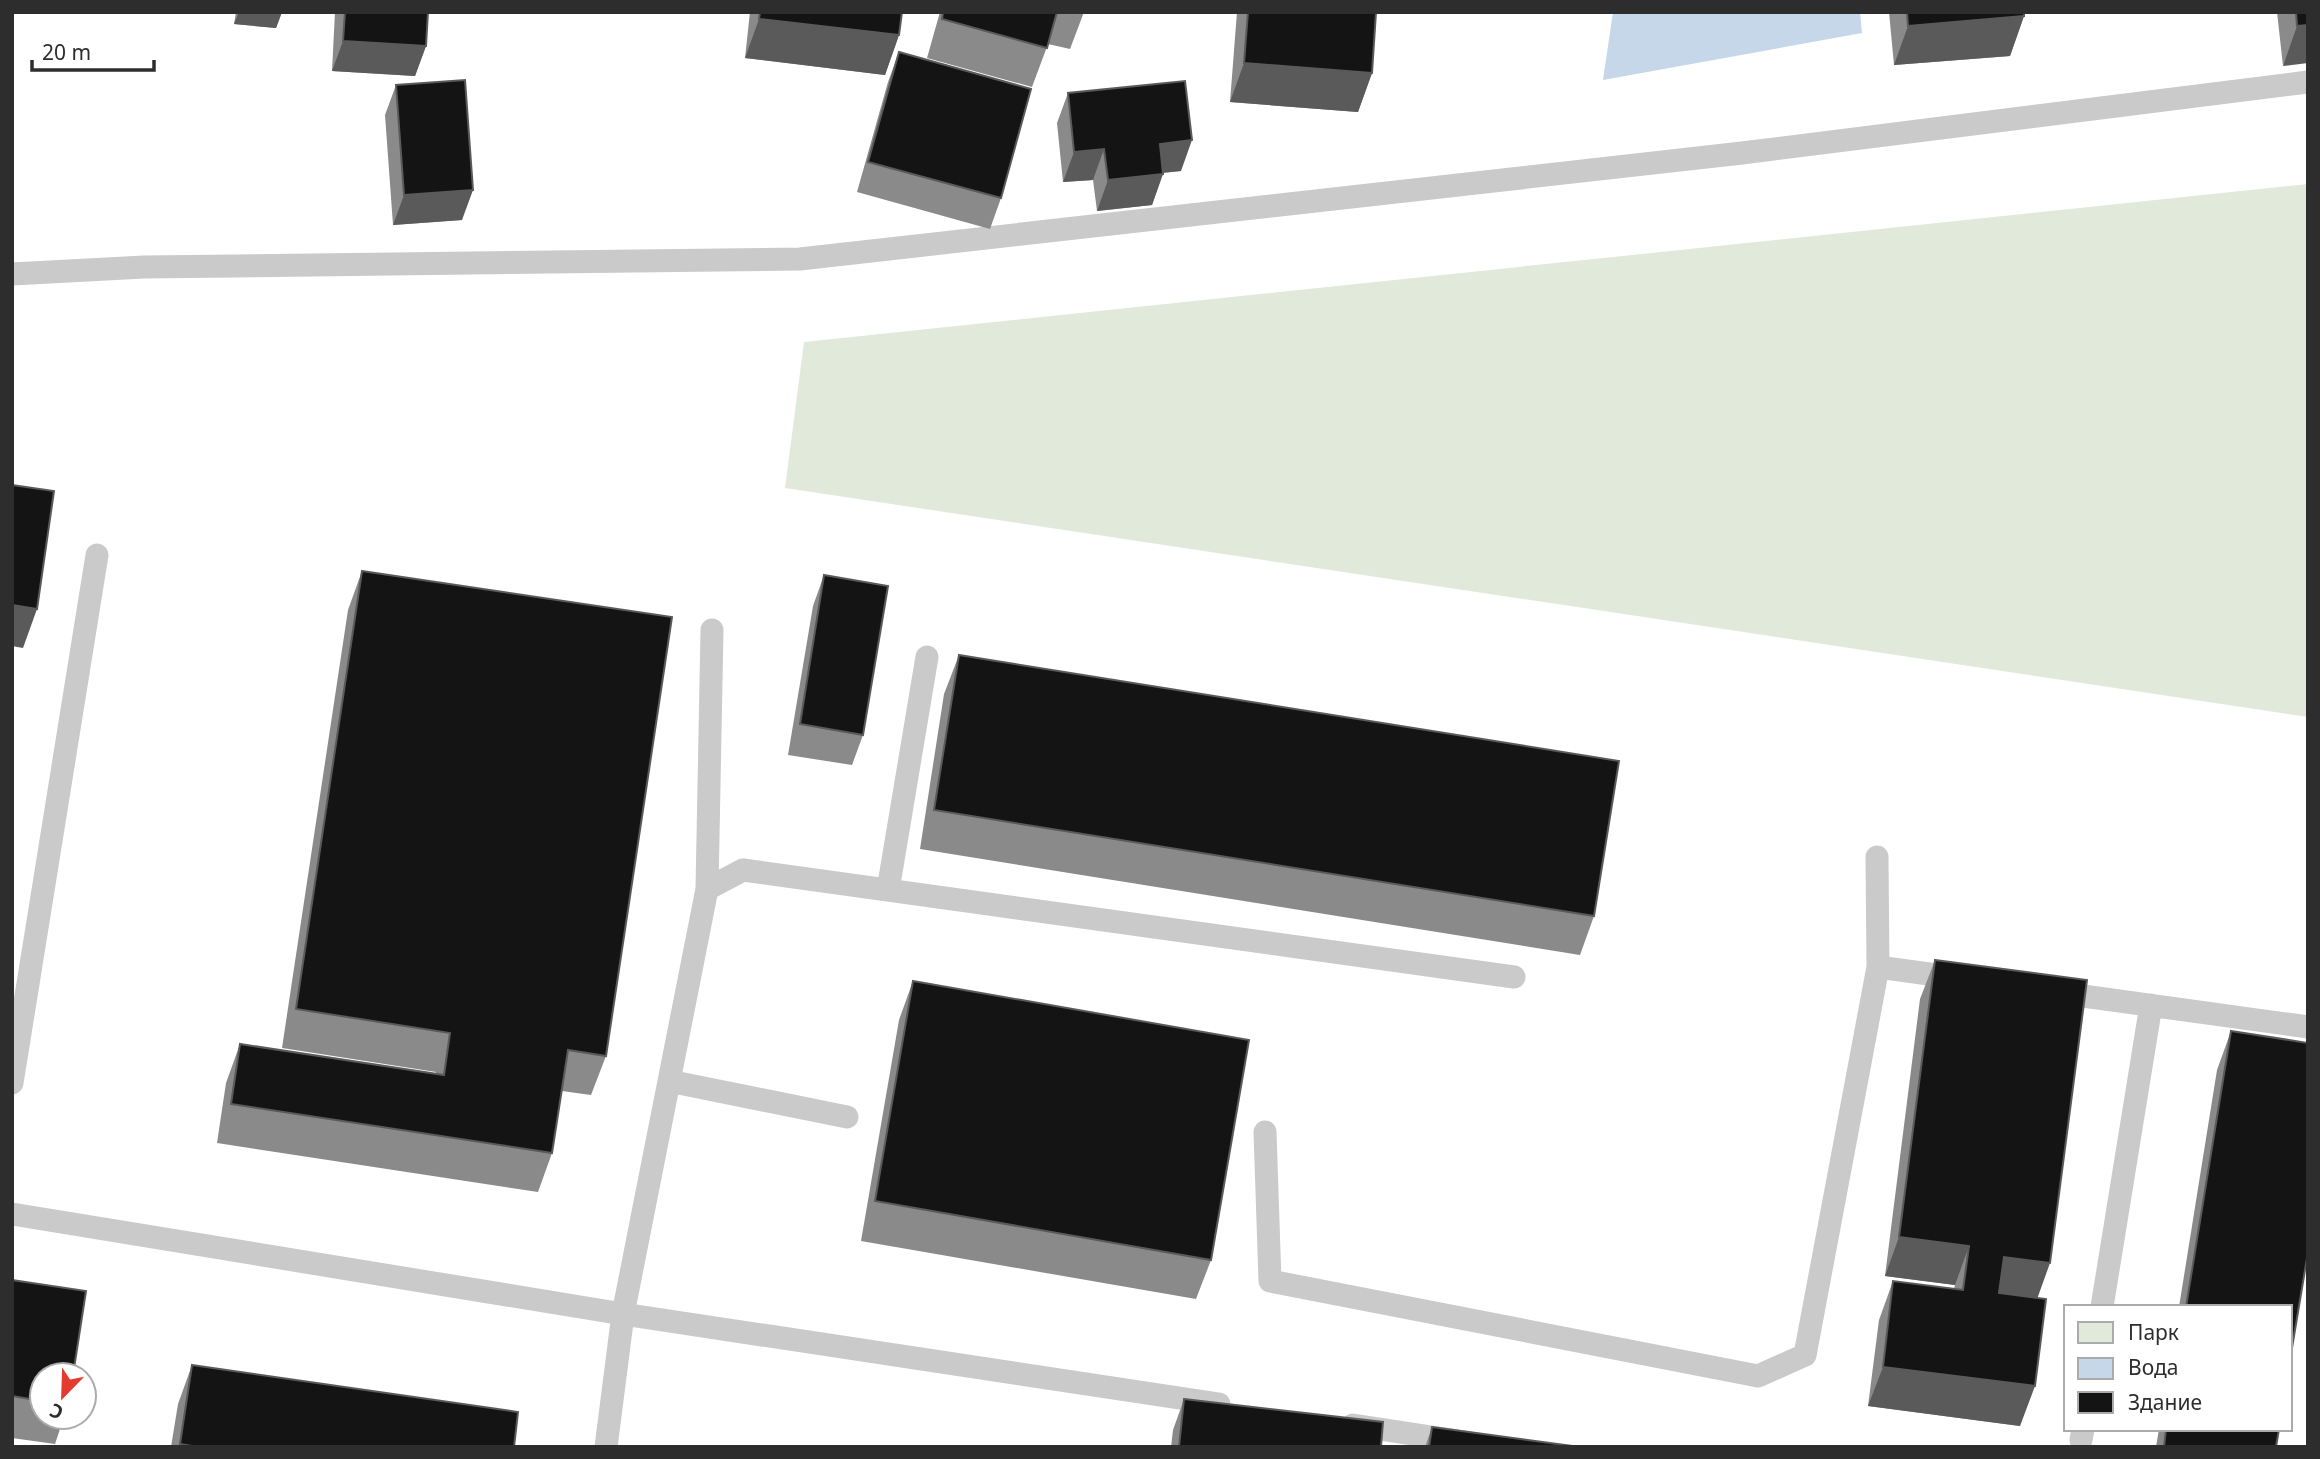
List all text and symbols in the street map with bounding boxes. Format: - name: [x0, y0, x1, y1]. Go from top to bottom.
- scale bar: [32, 28, 154, 72]
- text: 20 m: [42, 38, 91, 66]
- legend: [2064, 1305, 2292, 1431]
- text: Парк: [2128, 1318, 2179, 1346]
- text: Вода: [2128, 1353, 2178, 1381]
- north arrow: [28, 1361, 98, 1431]
- text: Здание: [2128, 1388, 2202, 1416]
- text: С: [46, 1397, 67, 1426]

